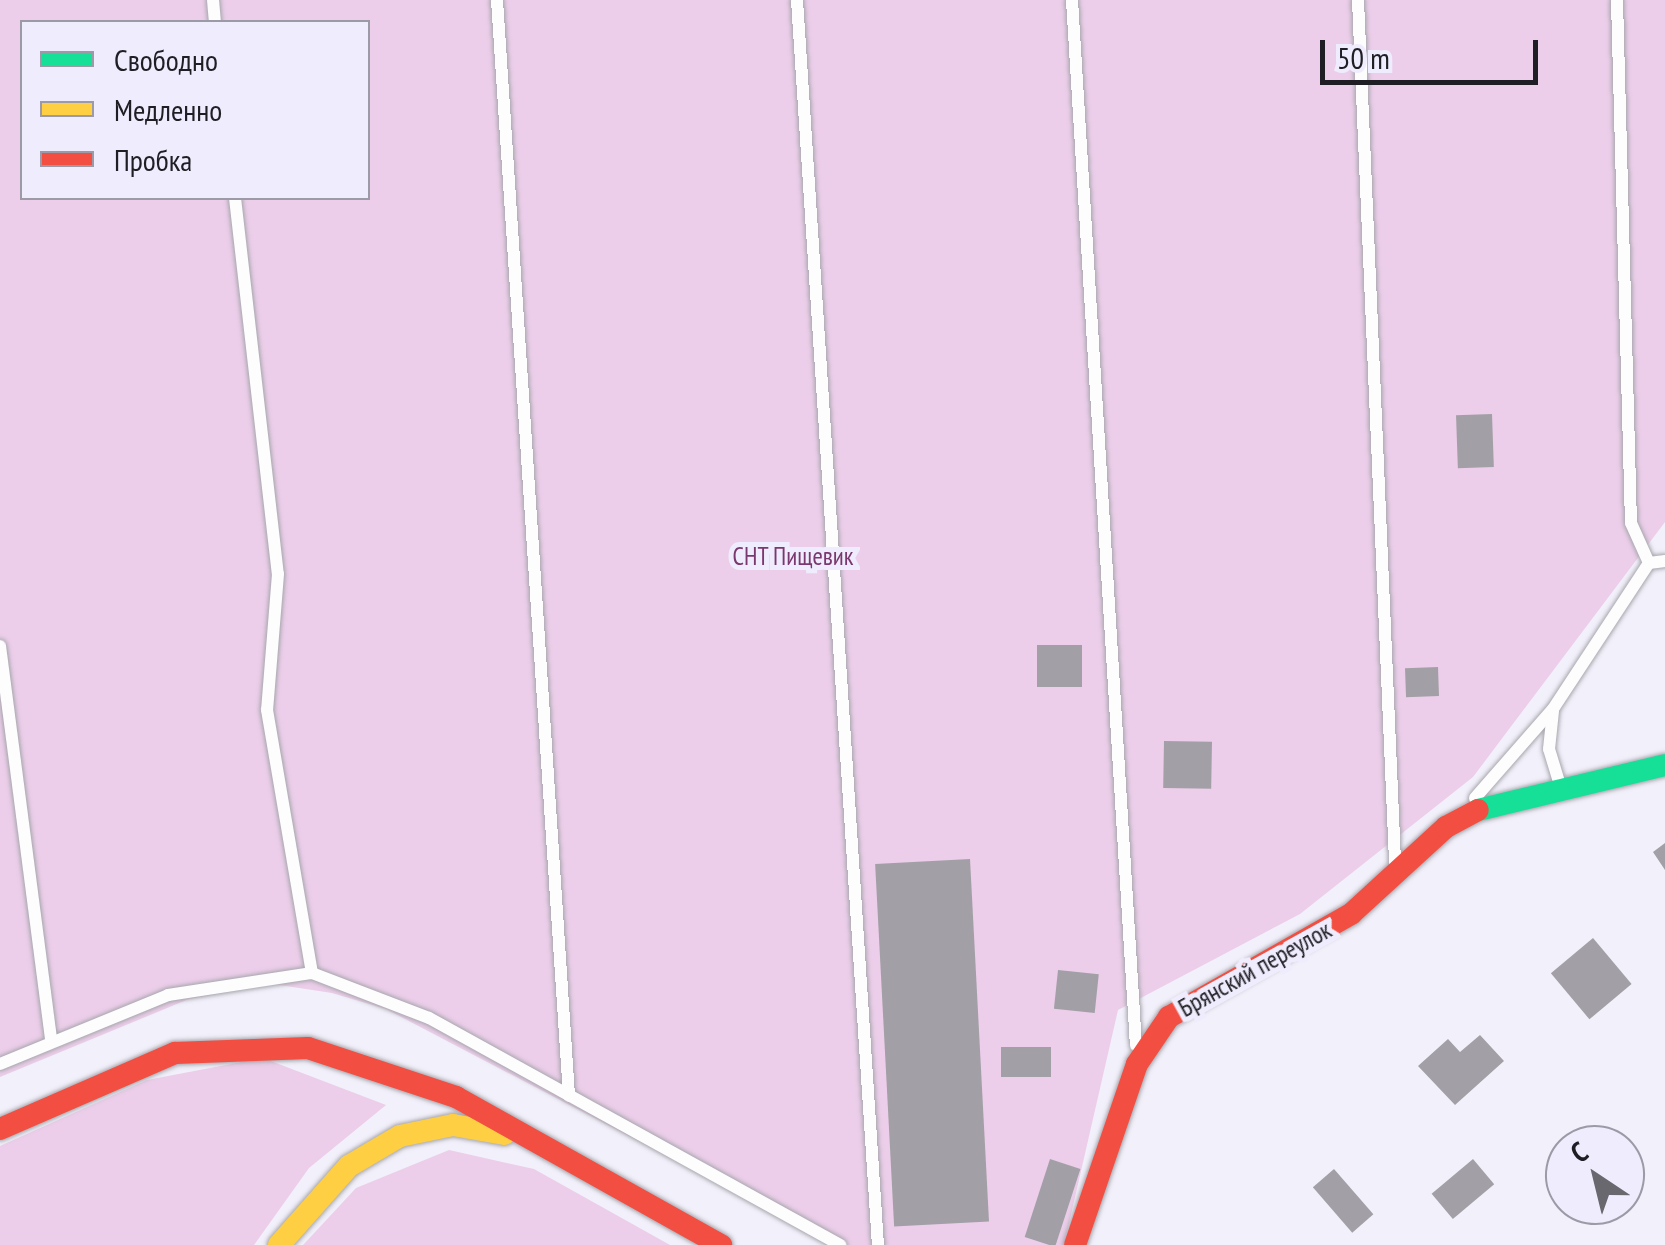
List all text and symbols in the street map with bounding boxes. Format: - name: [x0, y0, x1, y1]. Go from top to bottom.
- legend: [20, 20, 370, 200]
- scale bar: [1325, 20, 1542, 82]
- text: 50 m: [1337, 38, 1390, 77]
- text: Свободно: [114, 40, 218, 79]
- text: Медленно: [114, 90, 222, 129]
- text: Пробка: [114, 140, 192, 179]
- park label: СНТ Пищевик: [732, 541, 854, 571]
- street label: Брянский переулок: [1173, 915, 1337, 1023]
- north arrow: [1545, 1125, 1645, 1225]
- text: С: [1563, 1133, 1594, 1170]

